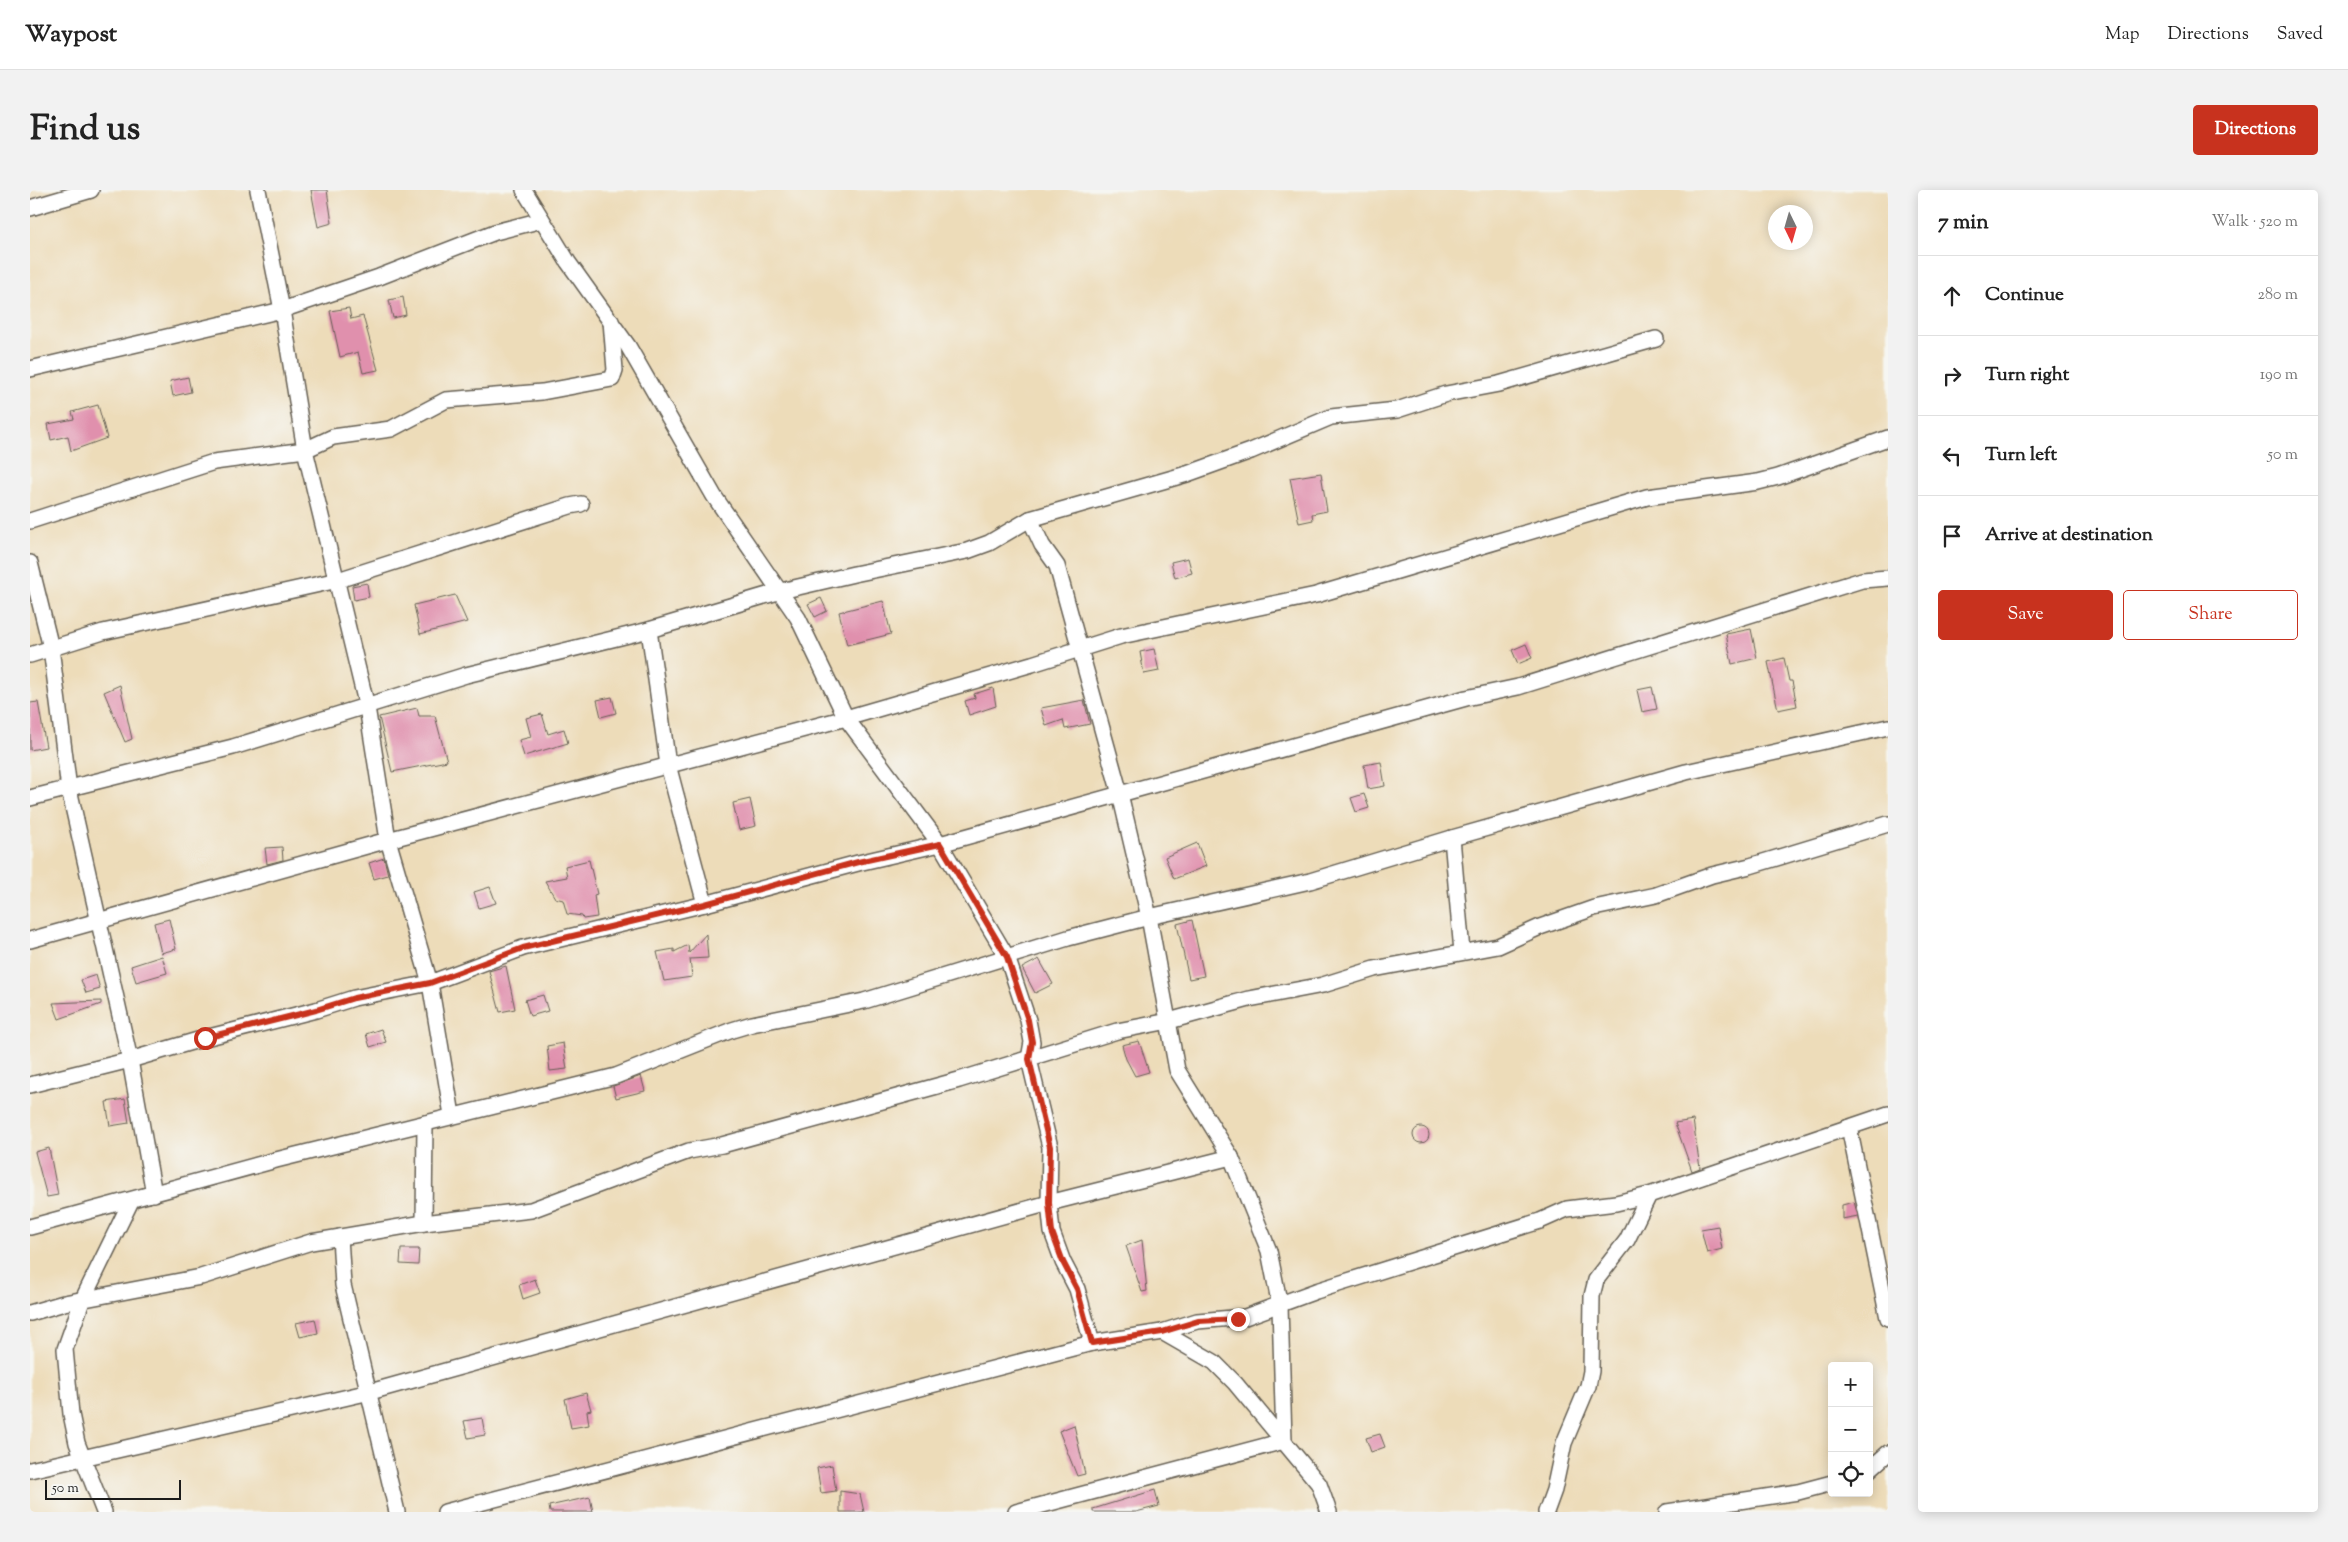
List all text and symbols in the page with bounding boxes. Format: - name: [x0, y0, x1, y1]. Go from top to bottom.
- text: Waypost: [25, 18, 117, 52]
- text: Map: [2105, 22, 2140, 48]
- text: Directions: [2168, 22, 2249, 48]
- text: Saved: [2277, 22, 2323, 48]
- text: Find us: [30, 105, 140, 156]
- button: Directions: [2193, 105, 2318, 155]
- north arrow: [1768, 205, 1813, 250]
- text: 7 min: [1938, 208, 1989, 238]
- text: Walk · 520 m: [2212, 211, 2298, 234]
- icon: ahead: [1938, 282, 1966, 310]
- text: Continue: [1985, 282, 2064, 309]
- text: 280 m: [2257, 284, 2298, 307]
- icon: right: [1938, 362, 1966, 390]
- text: Turn right: [1985, 362, 2069, 389]
- text: 190 m: [2260, 364, 2298, 387]
- icon: left: [1938, 442, 1966, 470]
- text: Turn left: [1985, 442, 2057, 469]
- text: 50 m: [2267, 444, 2298, 467]
- icon: arrive: [1938, 522, 1966, 550]
- text: Arrive at destination: [1985, 522, 2153, 549]
- button: Save: [1938, 590, 2113, 640]
- button: Share: [2123, 590, 2298, 640]
- route start: [194, 1027, 217, 1050]
- route end: [1227, 1308, 1250, 1331]
- map controls: [1828, 1362, 1873, 1497]
- button: +: [1828, 1362, 1873, 1407]
- button: −: [1828, 1407, 1873, 1452]
- button: locate: [1828, 1452, 1873, 1497]
- scale bar: [45, 1477, 181, 1500]
- text: 50 m: [52, 1479, 79, 1499]

